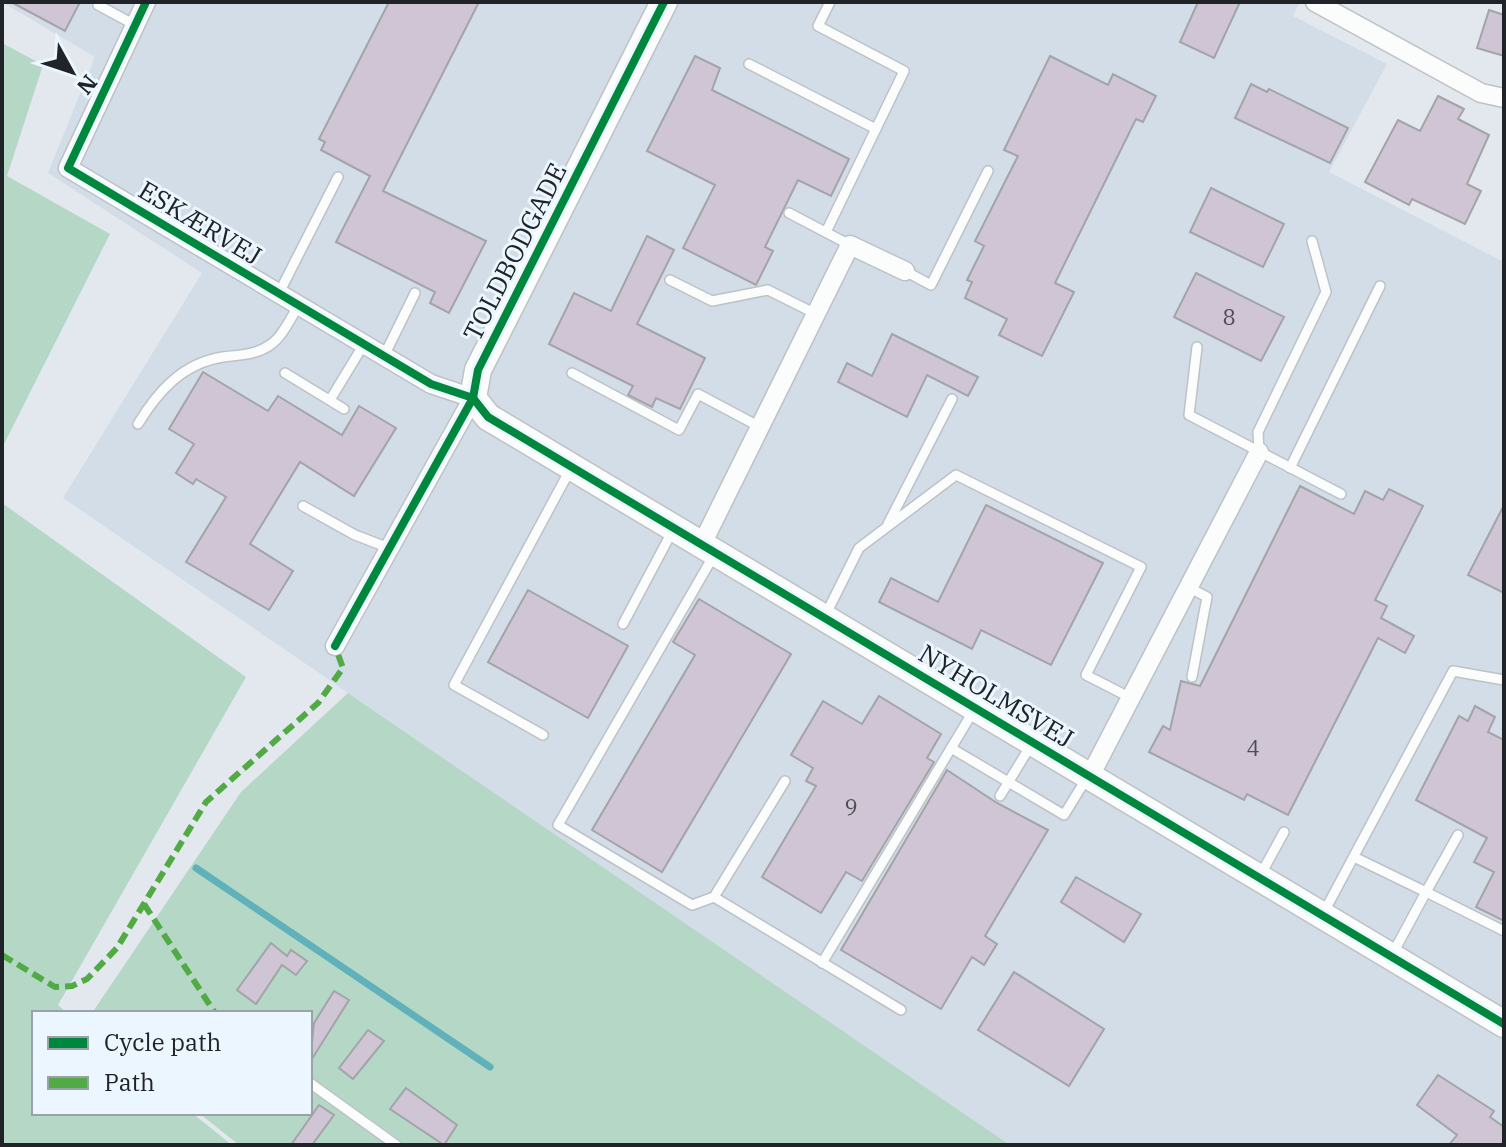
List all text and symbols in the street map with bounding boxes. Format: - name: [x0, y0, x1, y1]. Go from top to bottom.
- north arrow: [32, 32, 112, 112]
- text: N: [71, 69, 104, 101]
- street label: TOLDBODGADE: [455, 157, 574, 346]
- street label: ESKÆRVEJ: [133, 172, 268, 272]
- house number: 8: [1222, 302, 1236, 331]
- street label: NYHOLMSVEJ: [913, 636, 1080, 755]
- house number: 4: [1246, 733, 1260, 762]
- house number: 9: [844, 792, 858, 821]
- legend: [32, 1011, 312, 1115]
- text: Cycle path: [104, 1026, 221, 1058]
- text: Path: [104, 1066, 155, 1098]

